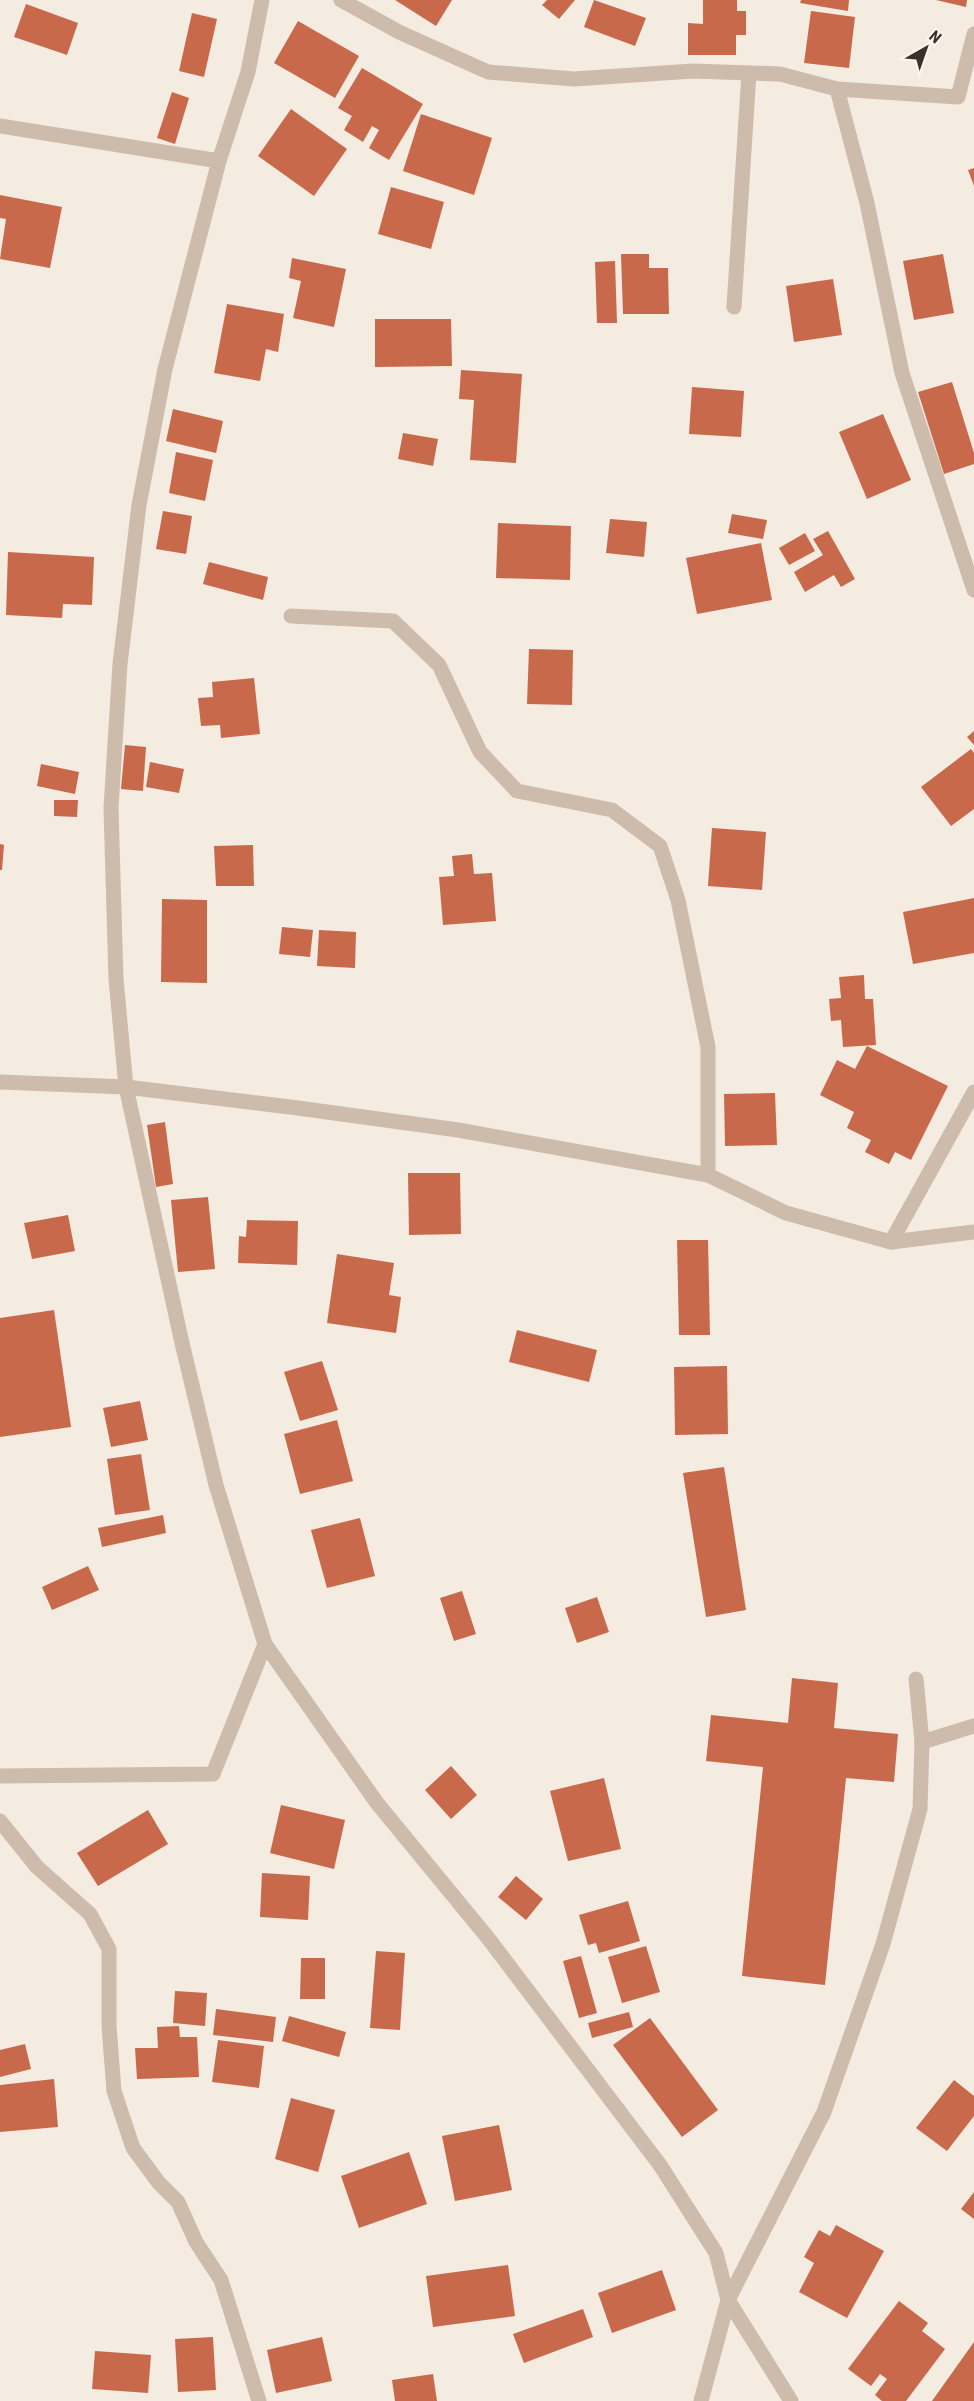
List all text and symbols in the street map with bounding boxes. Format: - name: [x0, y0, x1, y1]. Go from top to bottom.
- north arrow: [896, 18, 956, 78]
- text: N: [925, 26, 945, 47]

